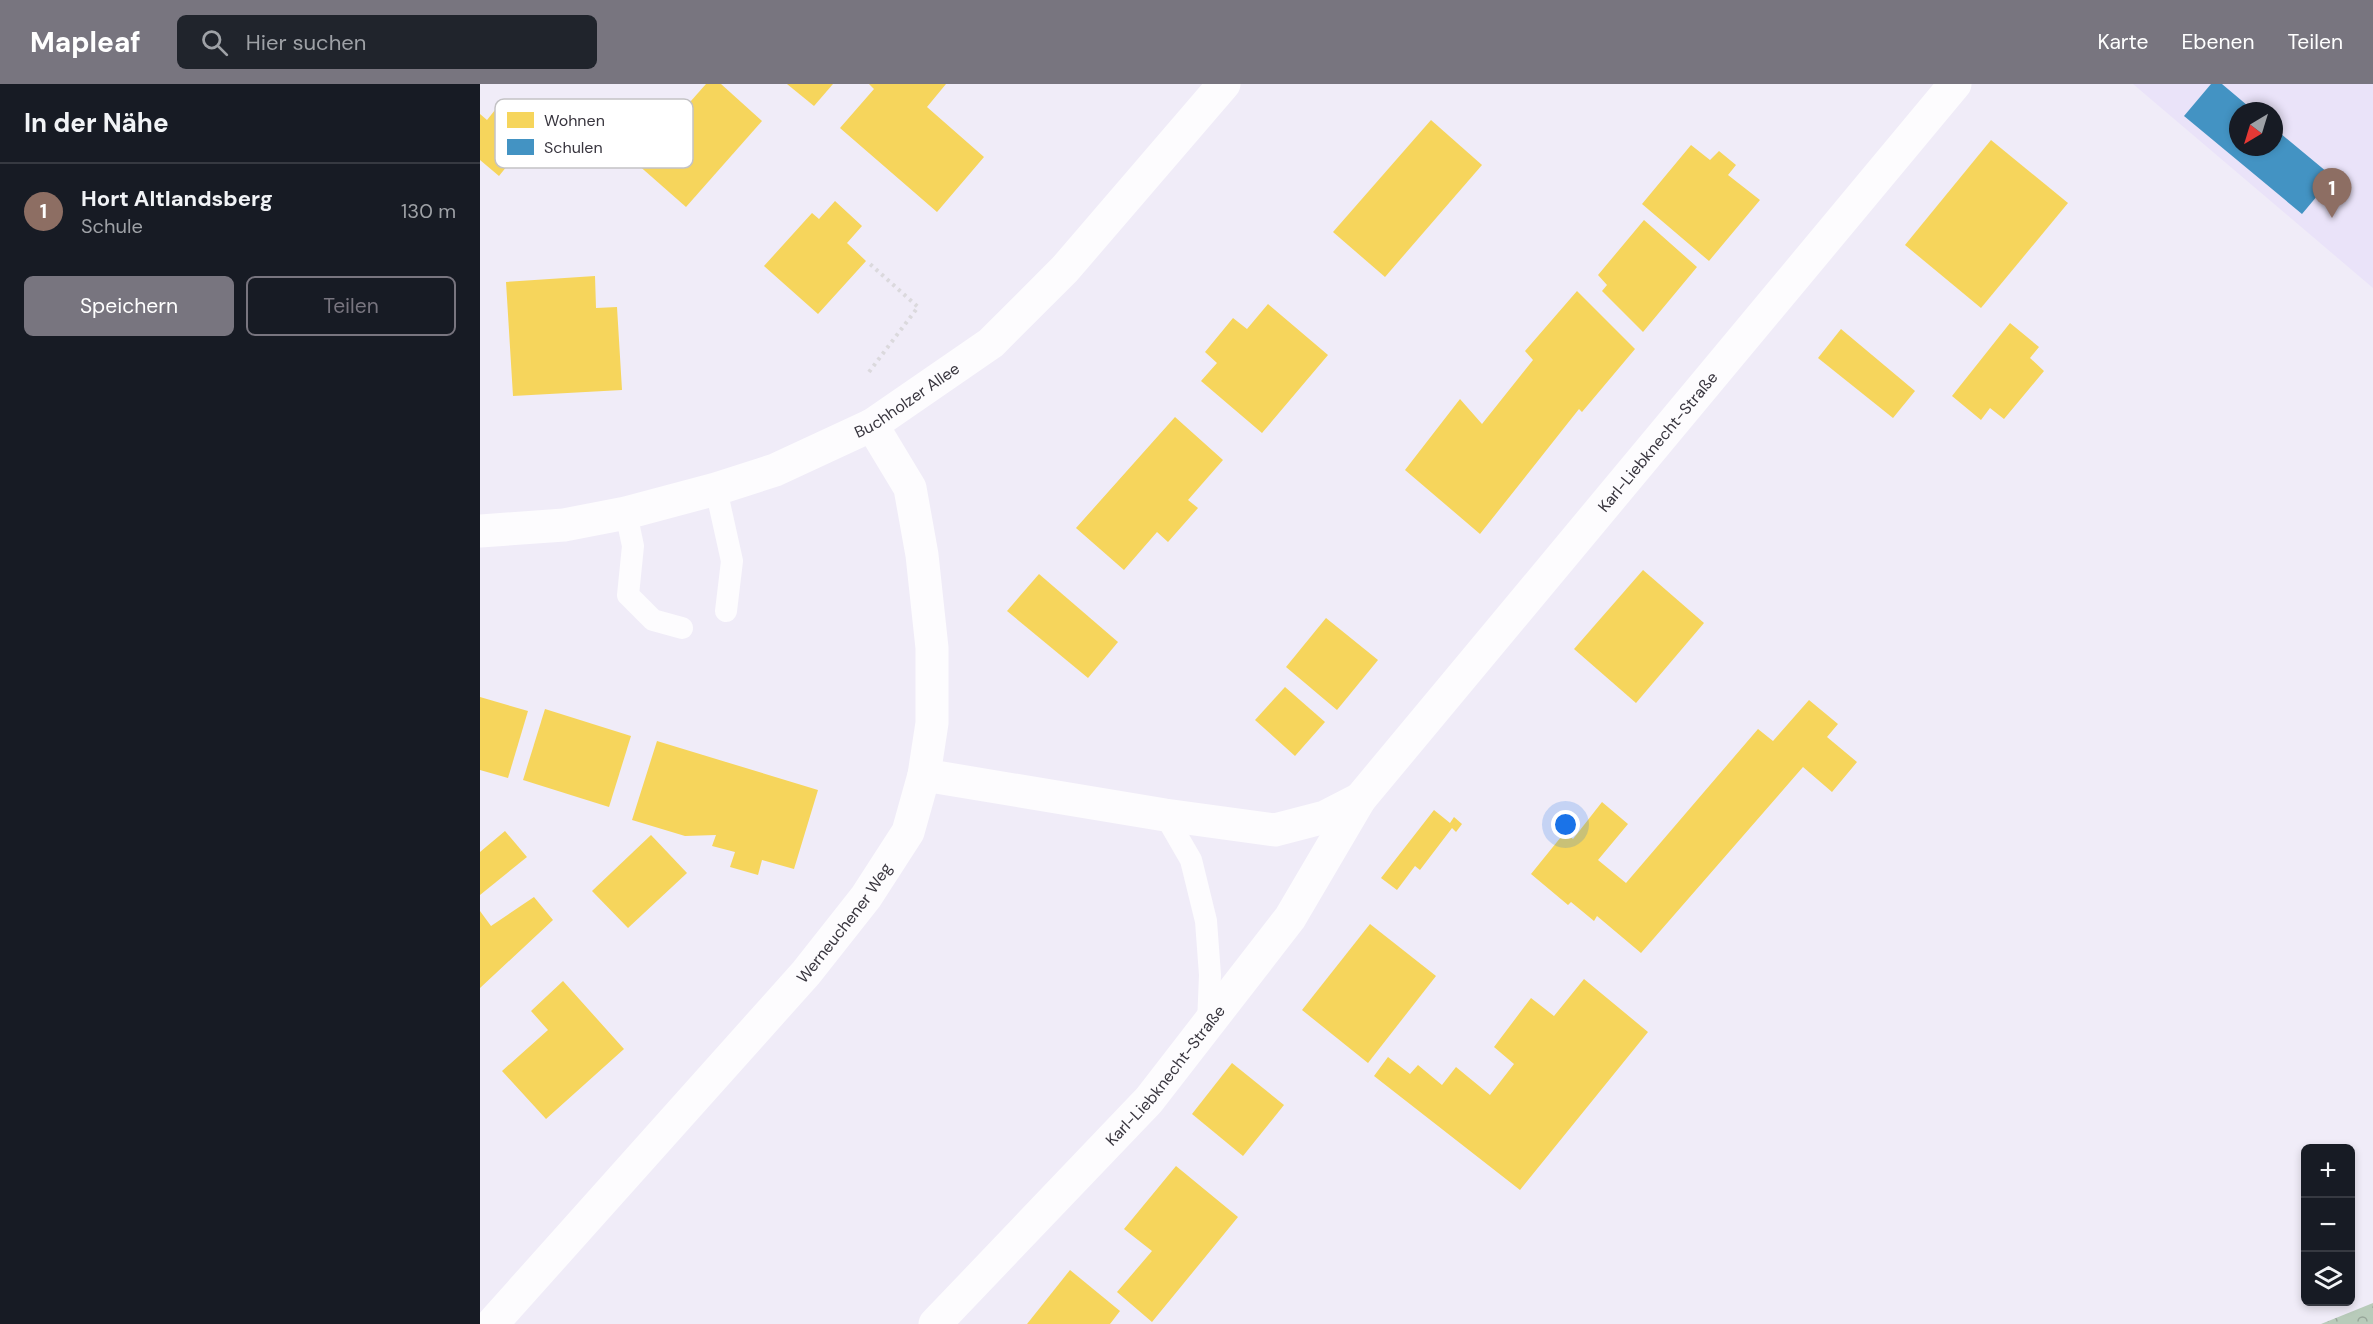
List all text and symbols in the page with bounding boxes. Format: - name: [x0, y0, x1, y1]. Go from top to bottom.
- search box: [177, 15, 597, 69]
- text: Mapleaf: [30, 24, 141, 61]
- icon: search: [198, 26, 231, 59]
- text: Hier suchen: [246, 28, 366, 57]
- text: Karte: [2098, 28, 2148, 56]
- text: Ebenen: [2181, 28, 2254, 56]
- text: Teilen: [2287, 28, 2343, 56]
- legend: [495, 99, 693, 168]
- north arrow: [2229, 102, 2283, 156]
- text: In der Nähe: [24, 106, 169, 140]
- text: Wohnen: [544, 110, 605, 131]
- text: Schulen: [544, 137, 603, 158]
- pin: 1: [2312, 168, 2352, 218]
- text: Hort Altlandsberg: [81, 184, 273, 213]
- text: 1: [40, 198, 47, 224]
- text: 130 m: [401, 198, 456, 224]
- text: Schule: [81, 213, 143, 239]
- button: Speichern: [24, 276, 234, 336]
- button: Teilen: [246, 276, 456, 336]
- street label: Buchholzer Allee: [851, 358, 964, 443]
- street label: Karl-Liebknecht-Straße: [1593, 367, 1722, 517]
- your location: [1551, 810, 1580, 839]
- street label: Werneuchener Weg: [792, 859, 896, 988]
- street label: Karl-Liebknecht-Straße: [1101, 1001, 1230, 1150]
- map controls: [2301, 1144, 2355, 1306]
- button: +: [2301, 1144, 2355, 1198]
- button: −: [2301, 1198, 2355, 1252]
- button: layers: [2301, 1252, 2355, 1306]

